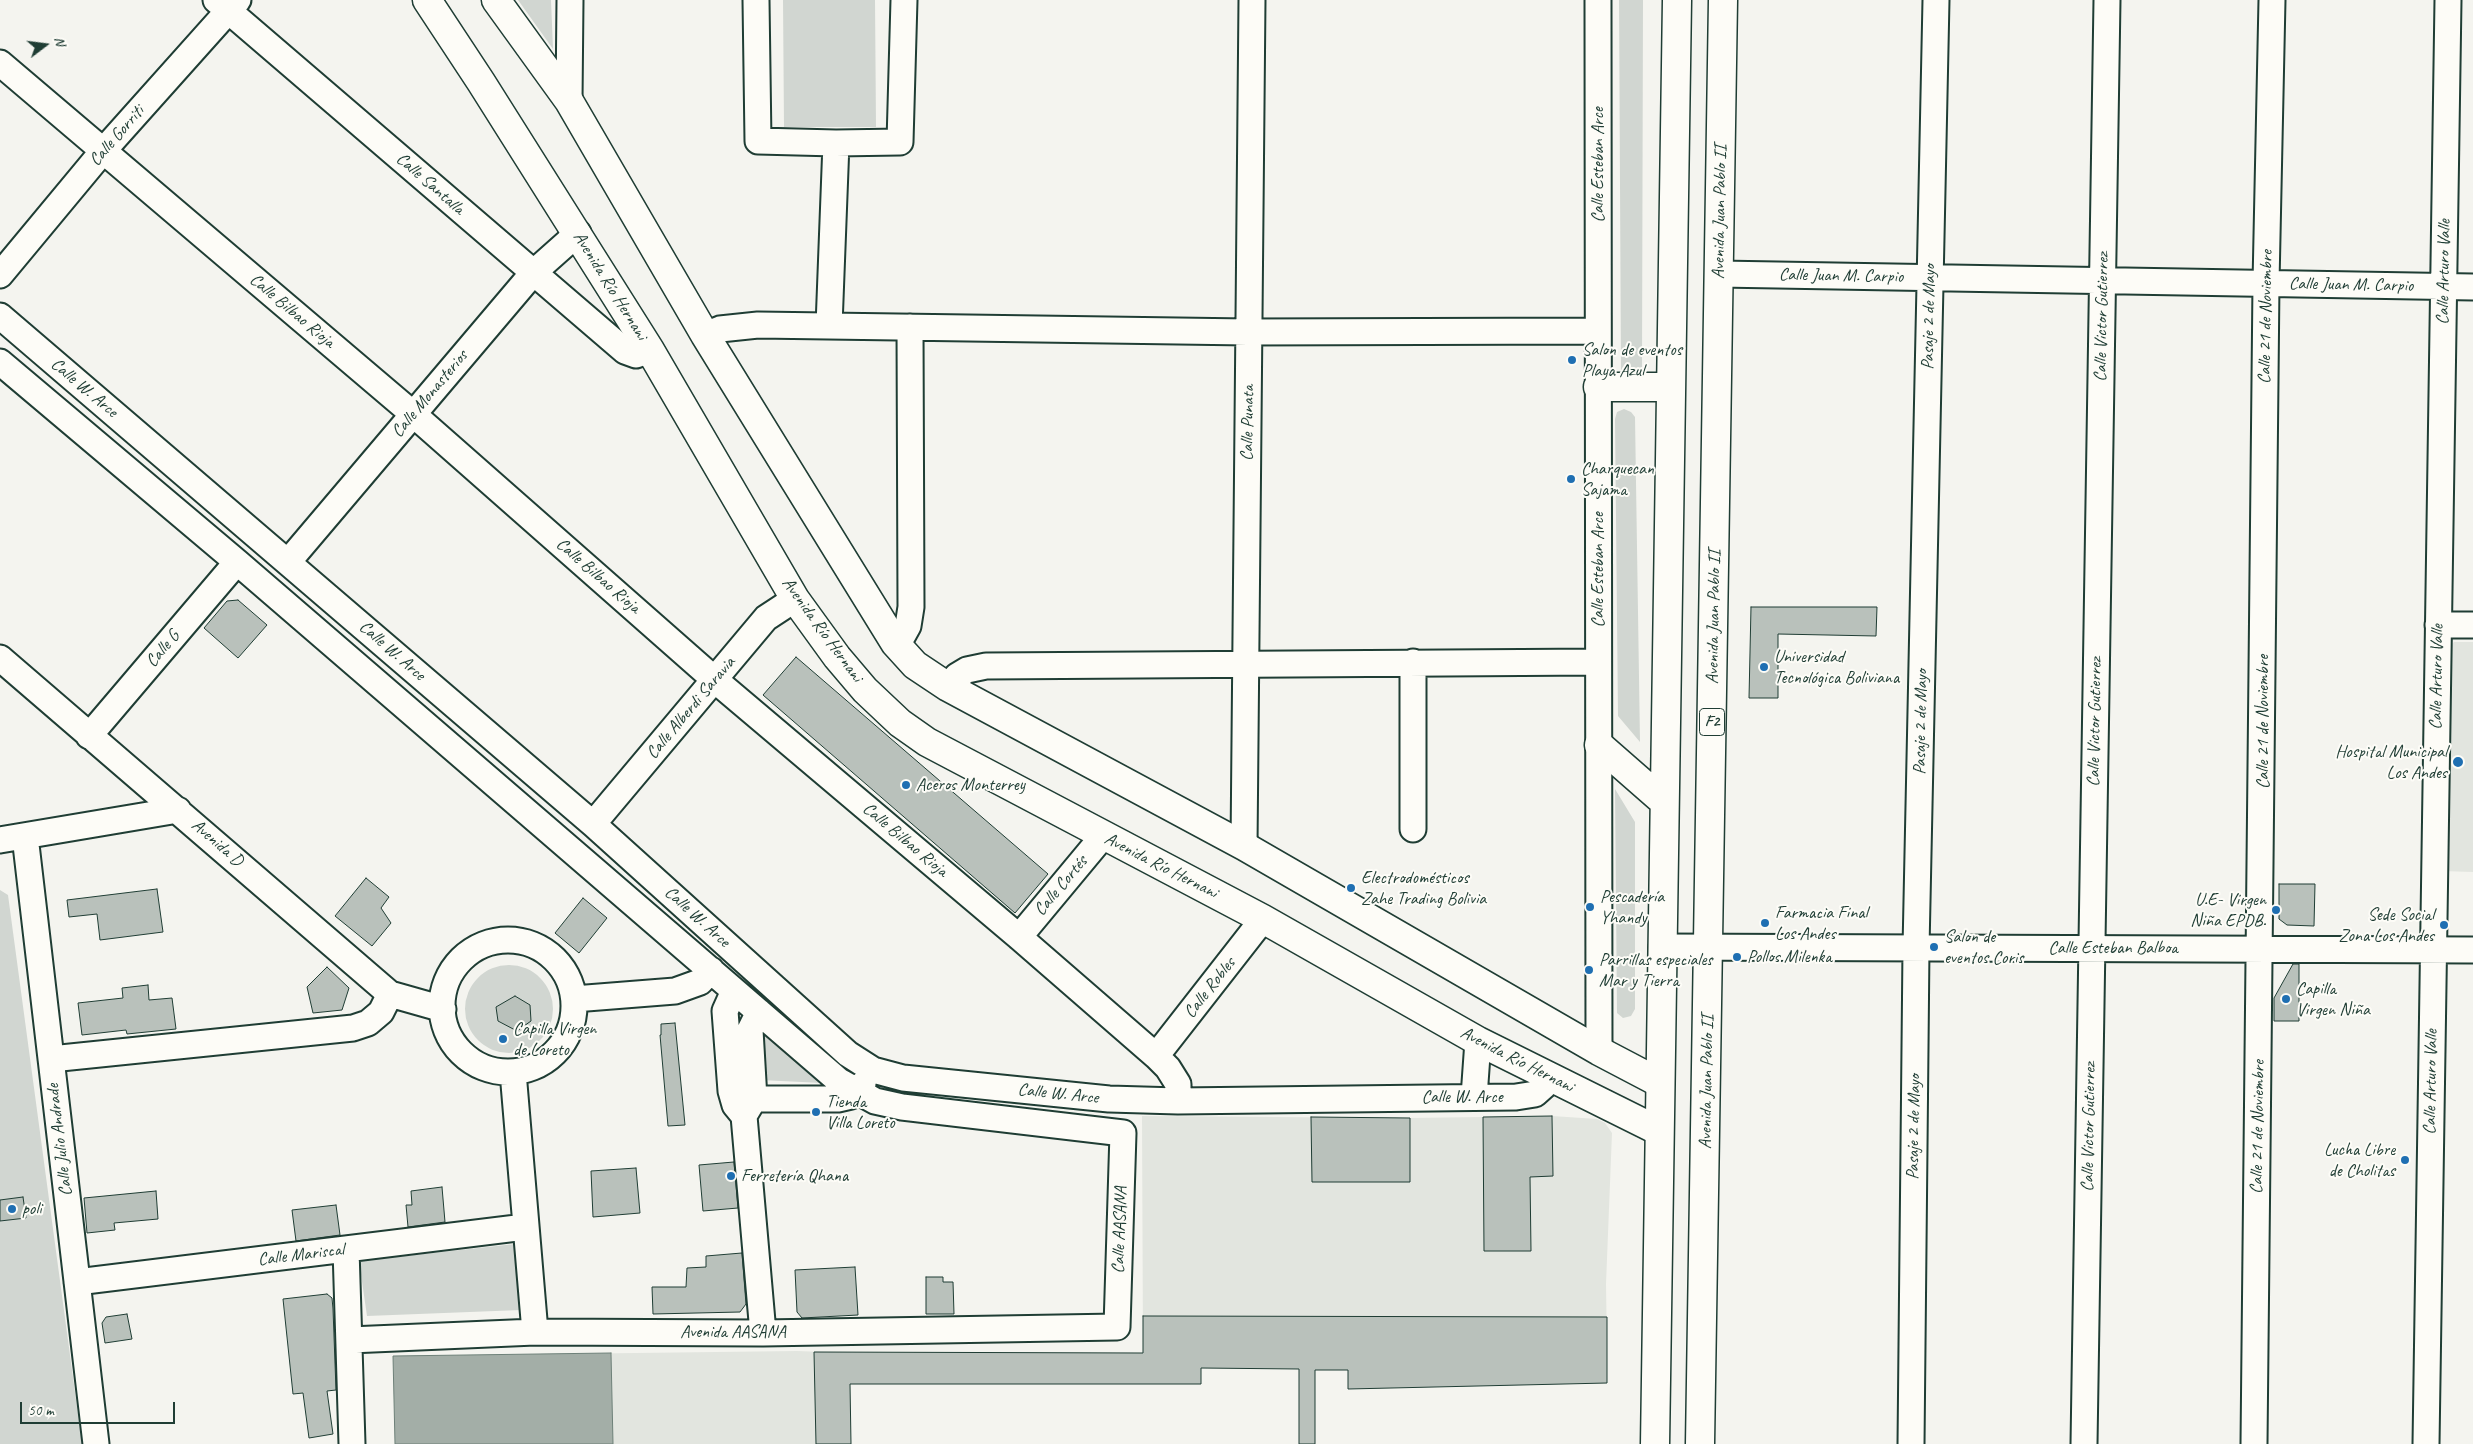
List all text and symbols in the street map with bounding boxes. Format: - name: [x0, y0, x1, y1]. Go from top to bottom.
- north arrow: [20, 20, 70, 70]
- text: N: [51, 35, 69, 47]
- street label: Calle Gorriti: [85, 101, 149, 171]
- street label: Calle Esteban Arce: [1587, 107, 1609, 223]
- street label: Avenida Juan Pablo II: [1708, 145, 1732, 279]
- street label: Calle Santalla: [391, 148, 469, 220]
- street label: Calle Arturo Valle: [2432, 219, 2456, 325]
- street label: Avenida Río Hernani: [568, 228, 652, 344]
- street label: Calle 21 de Noviembre: [2254, 250, 2278, 384]
- street label: Calle Victor Gutierrez: [2090, 252, 2114, 382]
- street label: Calle Juan M. Carpio: [1779, 264, 1903, 288]
- street label: Pasaje 2 de Mayo: [1917, 264, 1941, 370]
- street label: Calle Bilbao Rioja: [245, 269, 339, 353]
- street label: Calle Juan M. Carpio: [2289, 273, 2413, 297]
- place label: Salon de eventos Playa Azul: [1582, 339, 1682, 382]
- street label: Calle Monasterios: [387, 346, 473, 442]
- street label: Calle W. Arce: [46, 354, 122, 422]
- marker: Salon de eventos Playa Azul: [1566, 354, 1578, 366]
- street label: Calle Punata: [1237, 385, 1259, 461]
- place label: Charquecan Sajama: [1581, 458, 1654, 500]
- marker: Charquecan Sajama: [1565, 473, 1577, 485]
- street label: Calle Esteban Arce: [1587, 512, 1609, 628]
- street label: Calle Bilbao Rioja: [551, 533, 645, 619]
- street label: Avenida Juan Pablo II: [1702, 550, 1726, 684]
- street label: Avenida Río Hernani: [777, 573, 867, 687]
- street label: Calle W. Arce: [354, 616, 430, 686]
- street label: Calle Arturo Valle: [2425, 624, 2449, 730]
- street label: Calle G: [141, 626, 185, 672]
- place label: Universidad Tecnológica Boliviana: [1774, 646, 1899, 689]
- street label: Calle Alberdi Saravia: [642, 652, 740, 764]
- street label: Calle 21 de Noviembre: [2252, 655, 2274, 789]
- street label: Calle Victor Gutierrez: [2083, 657, 2107, 787]
- marker: Universidad Tecnológica Boliviana: [1758, 661, 1770, 673]
- street label: Pasaje 2 de Mayo: [1909, 669, 1933, 775]
- road number: F2: [1700, 709, 1724, 736]
- place label: Hospital Municipal Los Andes: [2335, 741, 2447, 784]
- marker: Hospital Municipal Los Andes: [2451, 755, 2465, 769]
- place label: Aceros Monterrey: [916, 774, 1025, 796]
- marker: Aceros Monterrey: [900, 779, 912, 791]
- street label: Calle Bilbao Rioja: [858, 798, 952, 882]
- street label: Avenida D: [187, 815, 247, 871]
- street label: Avenida Río Hernani: [1101, 828, 1221, 904]
- street label: Calle Cortés: [1030, 852, 1092, 920]
- place label: Electrodomésticos Zahe Trading Bolivia: [1361, 867, 1486, 910]
- street label: Calle W. Arce: [660, 882, 734, 952]
- marker: Electrodomésticos Zahe Trading Bolivia: [1345, 882, 1357, 894]
- place label: Pescadería Yhandy: [1600, 886, 1664, 929]
- place label: U.E- Virgen Niña EPDB.: [2190, 889, 2266, 932]
- marker: Pescadería Yhandy: [1584, 901, 1596, 913]
- place label: Farmacia Final Los Andes: [1775, 902, 1868, 944]
- marker: U.E- Virgen Niña EPDB.: [2270, 904, 2282, 916]
- place label: Sede Social Zona Los Andes: [2339, 904, 2434, 946]
- marker: Farmacia Final Los Andes: [1759, 917, 1771, 929]
- marker: Sede Social Zona Los Andes: [2438, 919, 2450, 931]
- place label: Salon de eventos Coris: [1944, 926, 2023, 969]
- street label: Calle Esteban Balboa: [2048, 937, 2178, 959]
- marker: Salon de eventos Coris: [1928, 941, 1940, 953]
- place label: Pollos Milenka: [1747, 946, 1832, 968]
- place label: Parrillas especiales Mar y Tierra: [1599, 949, 1712, 992]
- marker: Pollos Milenka: [1731, 951, 1743, 963]
- street label: Calle Robles: [1180, 953, 1240, 1023]
- marker: Parrillas especiales Mar y Tierra: [1583, 964, 1595, 976]
- place label: Capilla Virgen Niña: [2296, 978, 2370, 1021]
- marker: Capilla Virgen Niña: [2280, 993, 2292, 1005]
- street label: Avenida Juan Pablo II: [1695, 1015, 1719, 1149]
- place label: Capilla Virgen de Loreto: [513, 1018, 596, 1060]
- street label: Avenida Río Hernani: [1457, 1022, 1577, 1098]
- street label: Calle Arturo Valle: [2419, 1029, 2443, 1135]
- marker: Capilla Virgen de Loreto: [497, 1033, 509, 1045]
- street label: Calle 21 de Noviembre: [2246, 1060, 2270, 1194]
- street label: Calle Victor Gutierrez: [2077, 1062, 2101, 1192]
- street label: Pasaje 2 de Mayo: [1902, 1074, 1926, 1180]
- street label: Calle W. Arce: [1017, 1079, 1099, 1109]
- street label: Calle Julio Andrade: [42, 1083, 78, 1197]
- street label: Calle W. Arce: [1421, 1086, 1503, 1108]
- place label: Tienda Villa Loreto: [826, 1091, 895, 1134]
- marker: Tienda Villa Loreto: [810, 1106, 822, 1118]
- place label: Lucha Libre de Cholitas: [2324, 1139, 2395, 1182]
- marker: Lucha Libre de Cholitas: [2399, 1154, 2411, 1166]
- place label: Ferretería Qhana: [741, 1165, 848, 1187]
- marker: Ferretería Qhana: [725, 1170, 737, 1182]
- street label: Calle AASANA: [1108, 1186, 1132, 1274]
- place label: poli: [22, 1198, 42, 1220]
- marker: poli: [6, 1203, 18, 1215]
- street label: Calle Mariscal: [257, 1239, 345, 1271]
- street label: Avenida AASANA: [680, 1321, 786, 1343]
- scale bar: [22, 1392, 178, 1424]
- text: 50 m: [28, 1401, 54, 1420]

